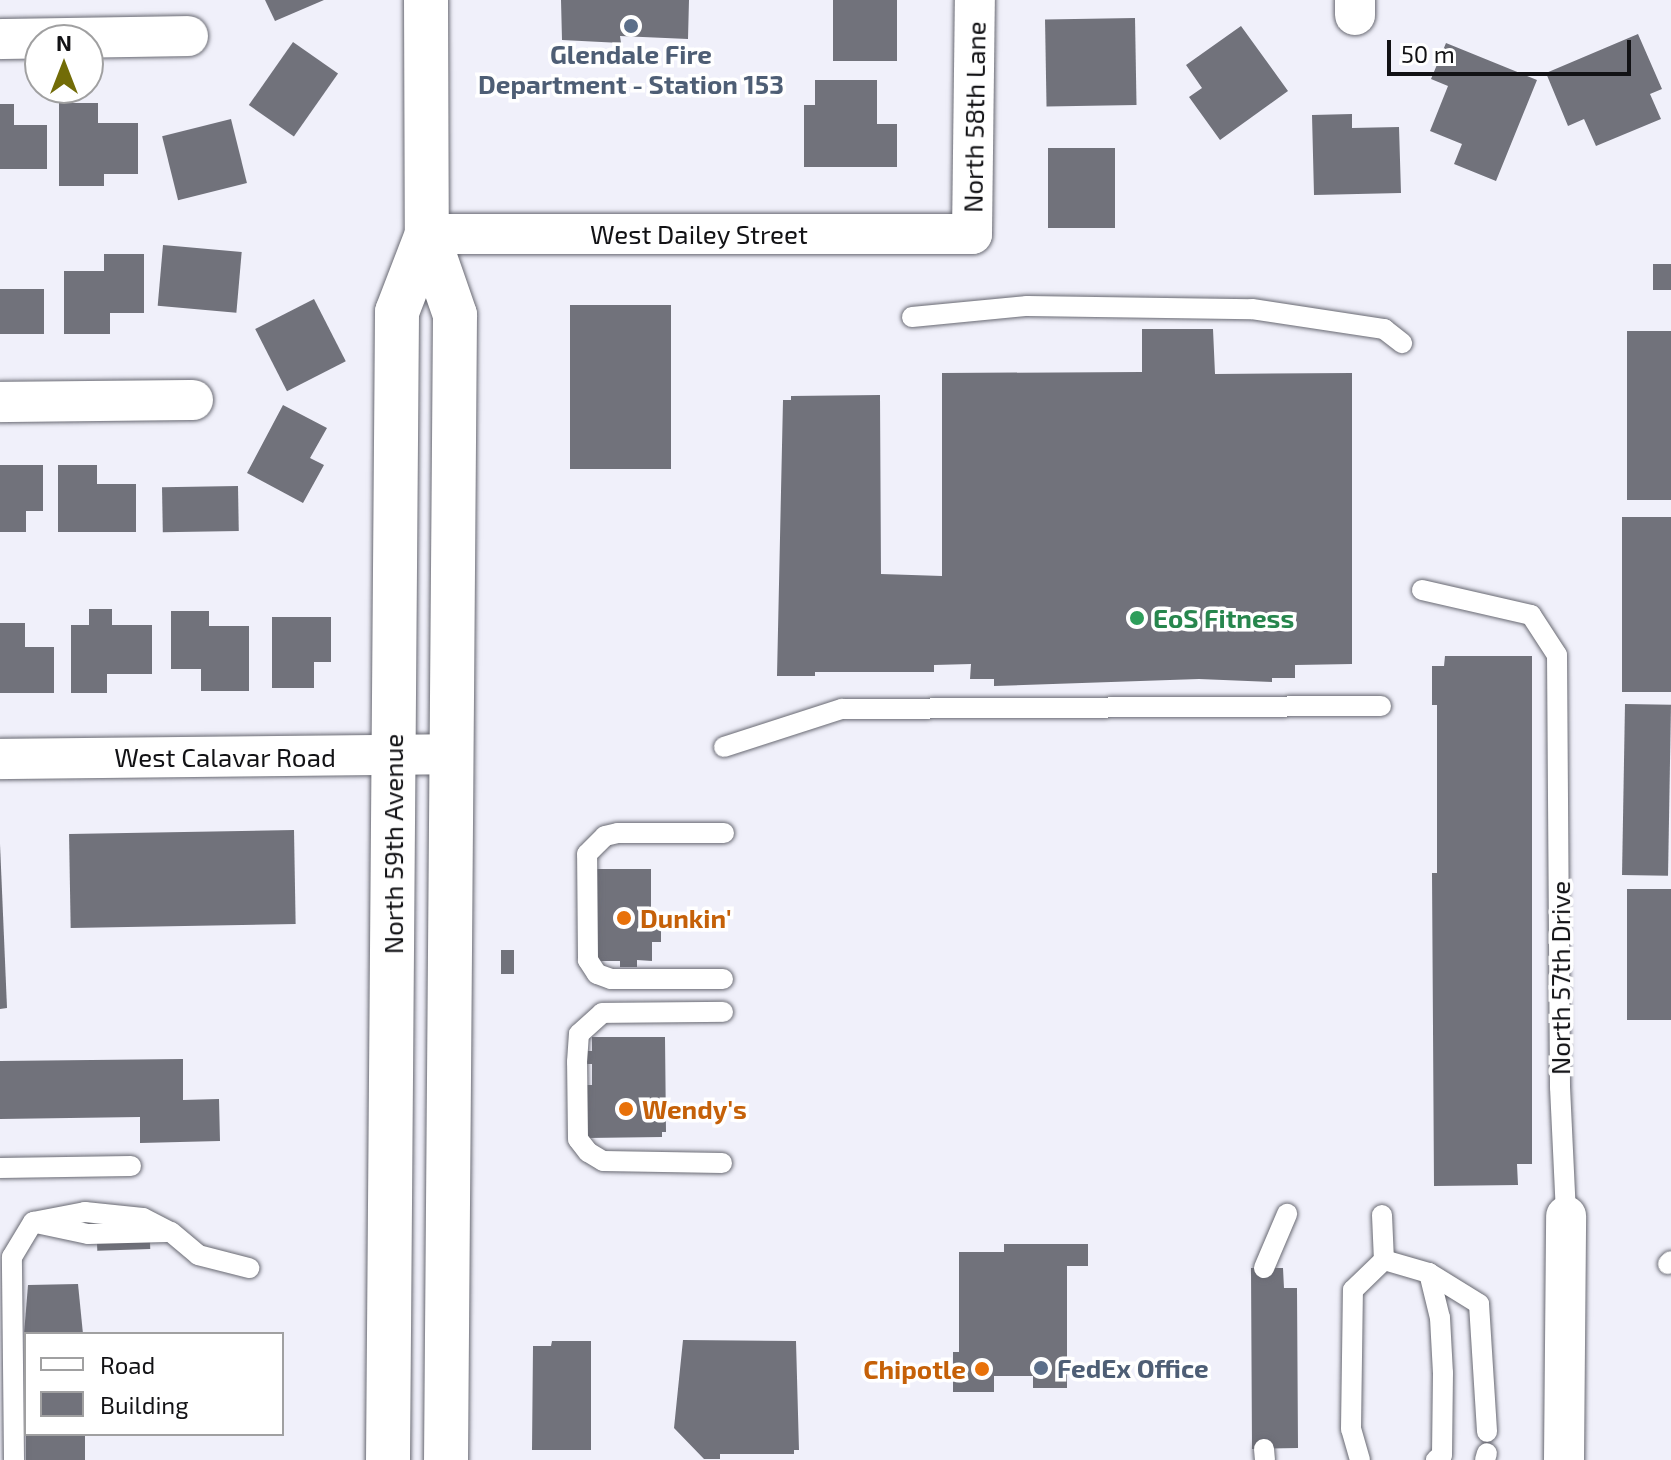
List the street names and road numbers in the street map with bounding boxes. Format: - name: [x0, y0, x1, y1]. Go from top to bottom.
- street label: North 58th Lane: [957, 21, 991, 213]
- street label: West Dailey Street: [590, 218, 808, 250]
- street label: North 59th Avenue: [377, 733, 409, 955]
- street label: West Calavar Road: [114, 741, 336, 773]
- street label: North 57th Drive: [1544, 881, 1576, 1075]

